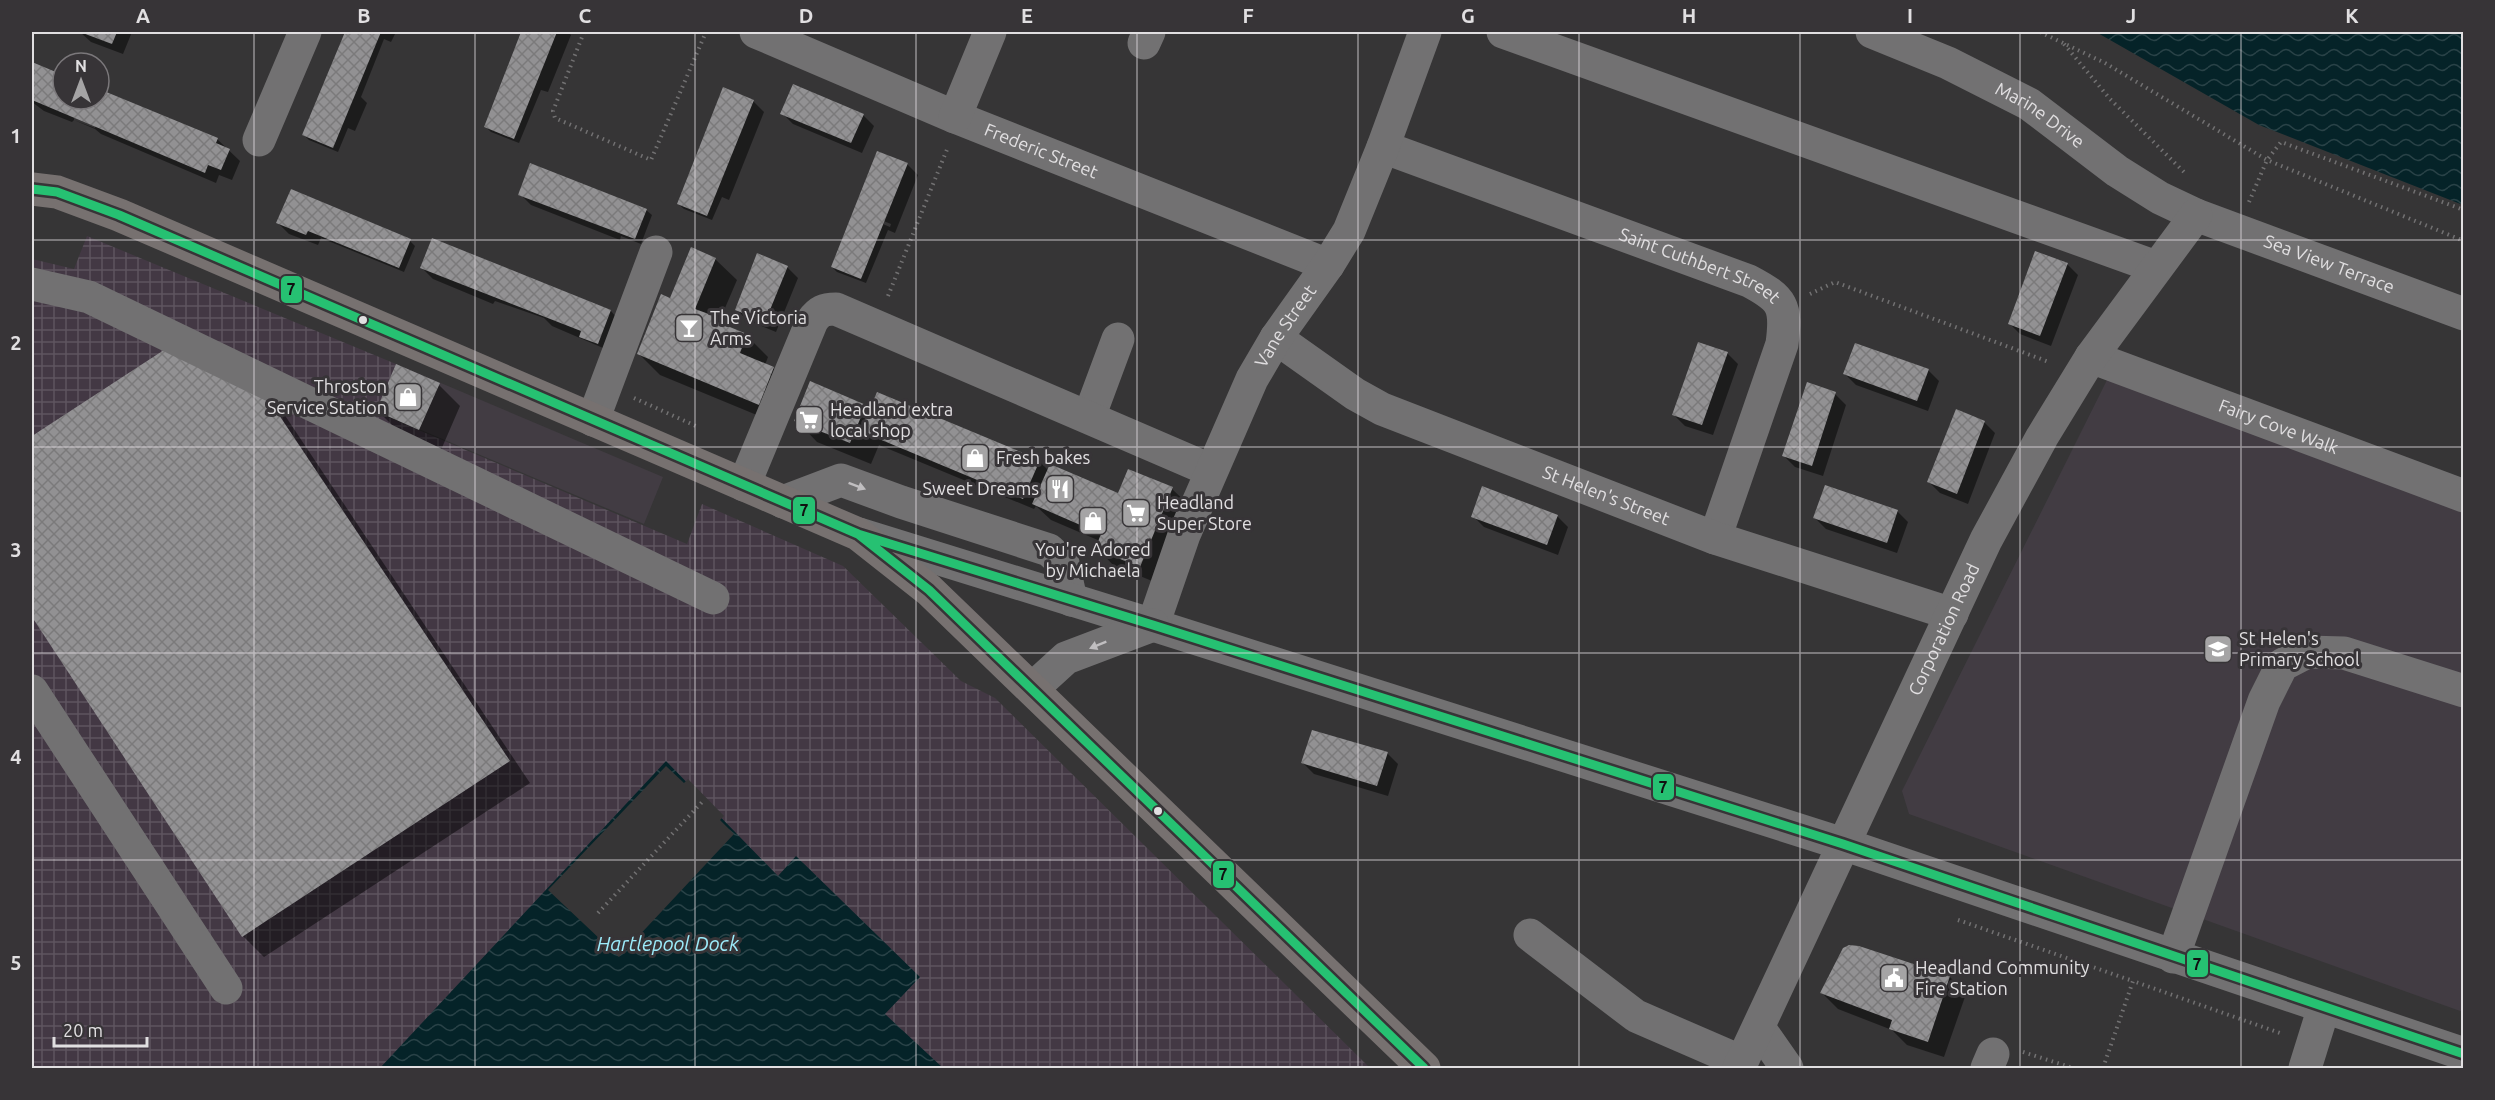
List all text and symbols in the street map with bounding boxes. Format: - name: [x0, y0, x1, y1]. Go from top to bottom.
- text: A: [136, 4, 150, 27]
- text: B: [357, 4, 371, 27]
- text: C: [579, 4, 592, 27]
- text: D: [799, 4, 813, 27]
- text: E: [1021, 4, 1033, 27]
- text: F: [1242, 4, 1254, 27]
- text: G: [1461, 4, 1475, 27]
- text: H: [1682, 4, 1696, 27]
- text: I: [1907, 4, 1913, 27]
- text: J: [2126, 4, 2136, 27]
- text: K: [2345, 4, 2359, 27]
- north arrow: [51, 51, 111, 111]
- text: N: [75, 57, 87, 75]
- street label: Marine Drive: [1992, 78, 2089, 152]
- street label: Frederic Street: [982, 119, 1101, 182]
- text: 1: [10, 124, 22, 147]
- street label: Saint Cuthbert Street: [1617, 223, 1785, 307]
- street label: Sea View Terrace: [2262, 230, 2397, 296]
- line badge: 7: [280, 275, 303, 304]
- text: 7: [286, 280, 296, 298]
- street label: Vane Street: [1250, 281, 1320, 370]
- place label: The Victoria Arms: [710, 307, 807, 348]
- bar icon: The Victoria Arms: [673, 312, 705, 344]
- unlabelled marker: [357, 314, 369, 326]
- text: 2: [10, 331, 22, 354]
- place label: Throston Service Station: [267, 376, 387, 417]
- shop icon: Throston Service Station: [392, 381, 424, 413]
- street label: Fairy Cove Walk: [2216, 394, 2341, 457]
- place label: Headland extra local shop: [830, 399, 953, 440]
- supermarket icon: Headland extra local shop: [793, 404, 825, 436]
- shop icon: Fresh bakes: [959, 442, 991, 474]
- place label: Fresh bakes: [996, 447, 1091, 467]
- street label: St Helen's Street: [1540, 461, 1673, 528]
- restaurant icon: Sweet Dreams: [1044, 473, 1076, 505]
- place label: Sweet Dreams: [923, 478, 1039, 498]
- one-way arrow: [848, 481, 866, 491]
- place label: Headland Super Store: [1157, 492, 1252, 533]
- line badge: 7: [792, 496, 816, 525]
- supermarket icon: Headland Super Store: [1120, 497, 1152, 529]
- text: 7: [799, 501, 809, 519]
- shop icon: You're Adored by Michaela: [1077, 505, 1109, 537]
- text: 3: [10, 538, 22, 561]
- place label: You're Adored by Michaela: [1035, 539, 1151, 580]
- street label: Corporation Road: [1904, 560, 1983, 698]
- place label: St Helen's Primary School: [2239, 628, 2360, 669]
- school or university icon: St Helen's Primary School: [2202, 633, 2234, 665]
- one-way arrow: [1089, 641, 1107, 650]
- text: 4: [10, 745, 22, 768]
- line badge: 7: [1652, 773, 1675, 801]
- text: 7: [1658, 778, 1668, 796]
- unlabelled marker: [1152, 805, 1164, 817]
- line badge: 7: [1212, 860, 1235, 889]
- text: 7: [1218, 865, 1228, 883]
- water label: Hartlepool Dock: [597, 932, 740, 955]
- line badge: 7: [2186, 949, 2209, 978]
- text: 5: [10, 951, 22, 974]
- text: 7: [2192, 955, 2202, 973]
- place label: Headland Community Fire Station: [1915, 957, 2090, 998]
- public building icon: Headland Community Fire Station: [1878, 962, 1910, 994]
- scale bar: [54, 1010, 147, 1048]
- text: 20 m: [63, 1020, 103, 1040]

